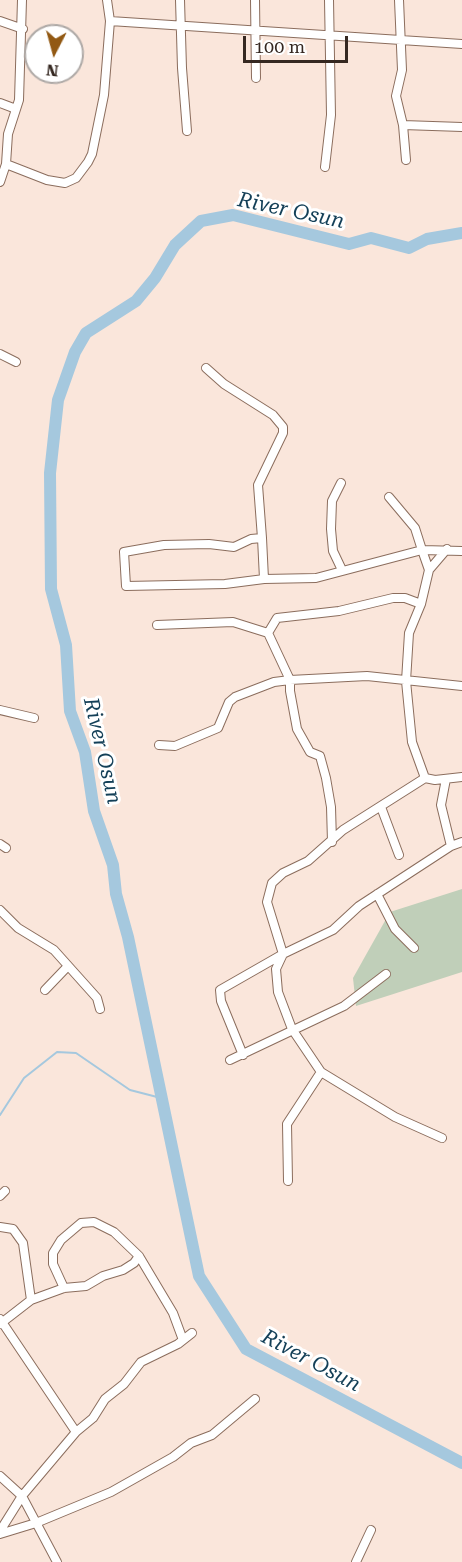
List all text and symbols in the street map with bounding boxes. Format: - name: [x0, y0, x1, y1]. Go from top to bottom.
- north arrow: [24, 24, 84, 84]
- scale bar: [246, 24, 351, 62]
- text: 100 m: [254, 36, 305, 57]
- text: N: [45, 60, 59, 81]
- water label: River Osun: [235, 187, 347, 235]
- water label: River Osun: [78, 695, 126, 807]
- water label: River Osun: [257, 1324, 365, 1398]

